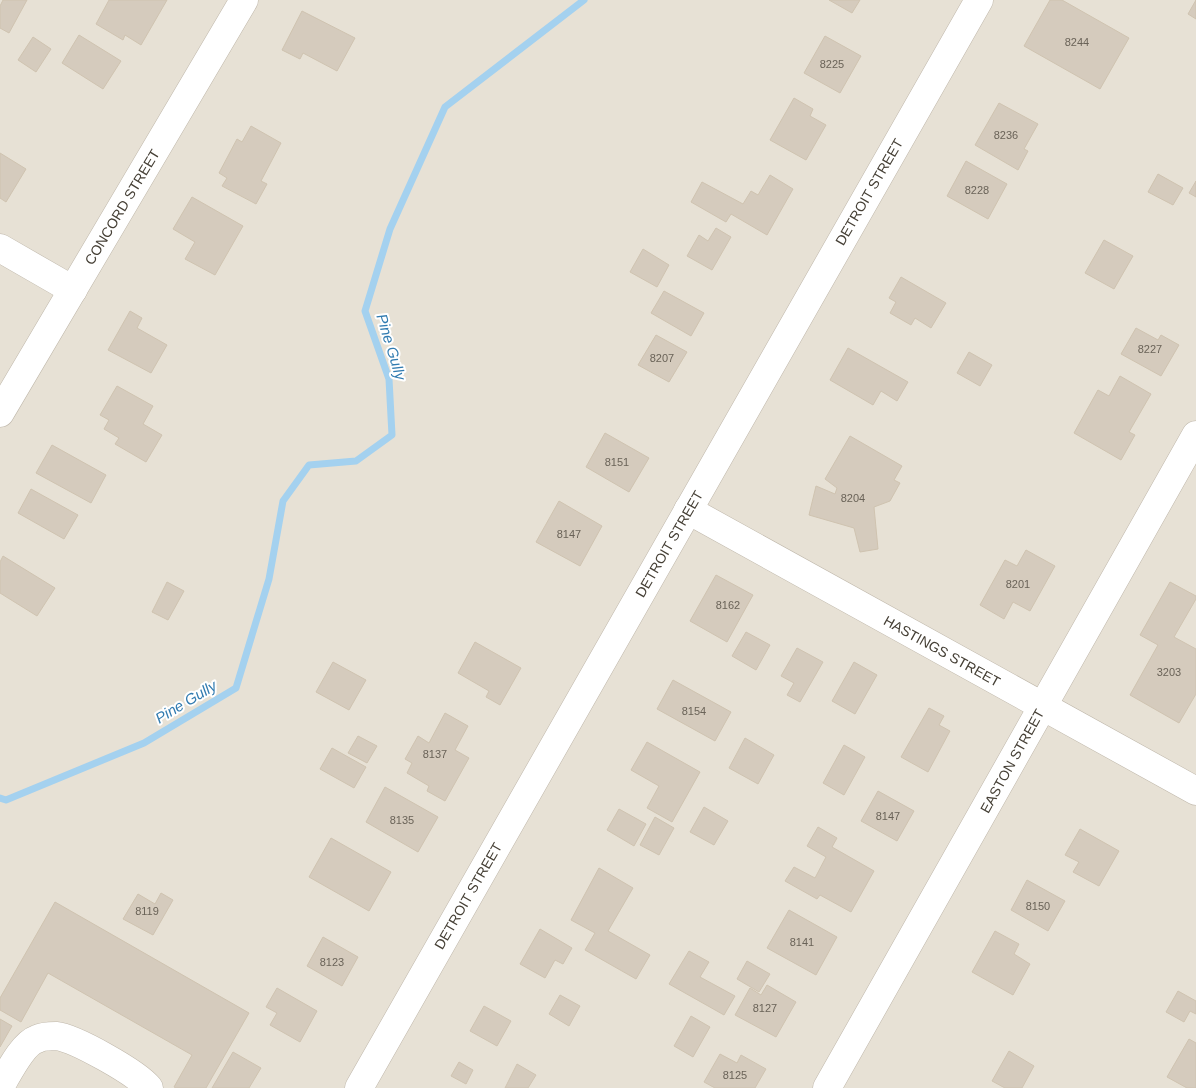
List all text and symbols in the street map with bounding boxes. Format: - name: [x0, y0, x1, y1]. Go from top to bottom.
- house number: 8244: [1065, 36, 1089, 48]
- house number: 8225: [820, 58, 844, 70]
- house number: 8236: [994, 129, 1018, 141]
- street label: DETROIT STREET: [832, 136, 906, 248]
- street label: CONCORD STREET: [81, 146, 163, 267]
- house number: 8228: [965, 184, 989, 196]
- water label: Pine Gully: [373, 312, 410, 383]
- house number: 8227: [1138, 343, 1162, 355]
- house number: 8207: [650, 352, 674, 364]
- house number: 8151: [605, 456, 629, 468]
- street label: DETROIT STREET: [632, 488, 706, 600]
- house number: 8204: [841, 492, 865, 504]
- house number: 8147: [557, 528, 581, 540]
- house number: 8201: [1006, 578, 1030, 590]
- house number: 8162: [716, 599, 740, 611]
- street label: HASTINGS STREET: [881, 612, 1003, 690]
- house number: 3203: [1157, 666, 1181, 678]
- water label: Pine Gully: [152, 676, 221, 726]
- house number: 8154: [682, 705, 706, 717]
- street label: EASTON STREET: [977, 706, 1047, 816]
- house number: 8137: [423, 748, 447, 760]
- house number: 8147: [876, 810, 900, 822]
- house number: 8135: [390, 814, 414, 826]
- street label: DETROIT STREET: [431, 840, 505, 952]
- house number: 8150: [1026, 900, 1050, 912]
- house number: 8119: [135, 905, 159, 917]
- house number: 8141: [790, 936, 814, 948]
- house number: 8123: [320, 956, 344, 968]
- house number: 8127: [753, 1002, 777, 1014]
- house number: 8125: [723, 1069, 747, 1081]

